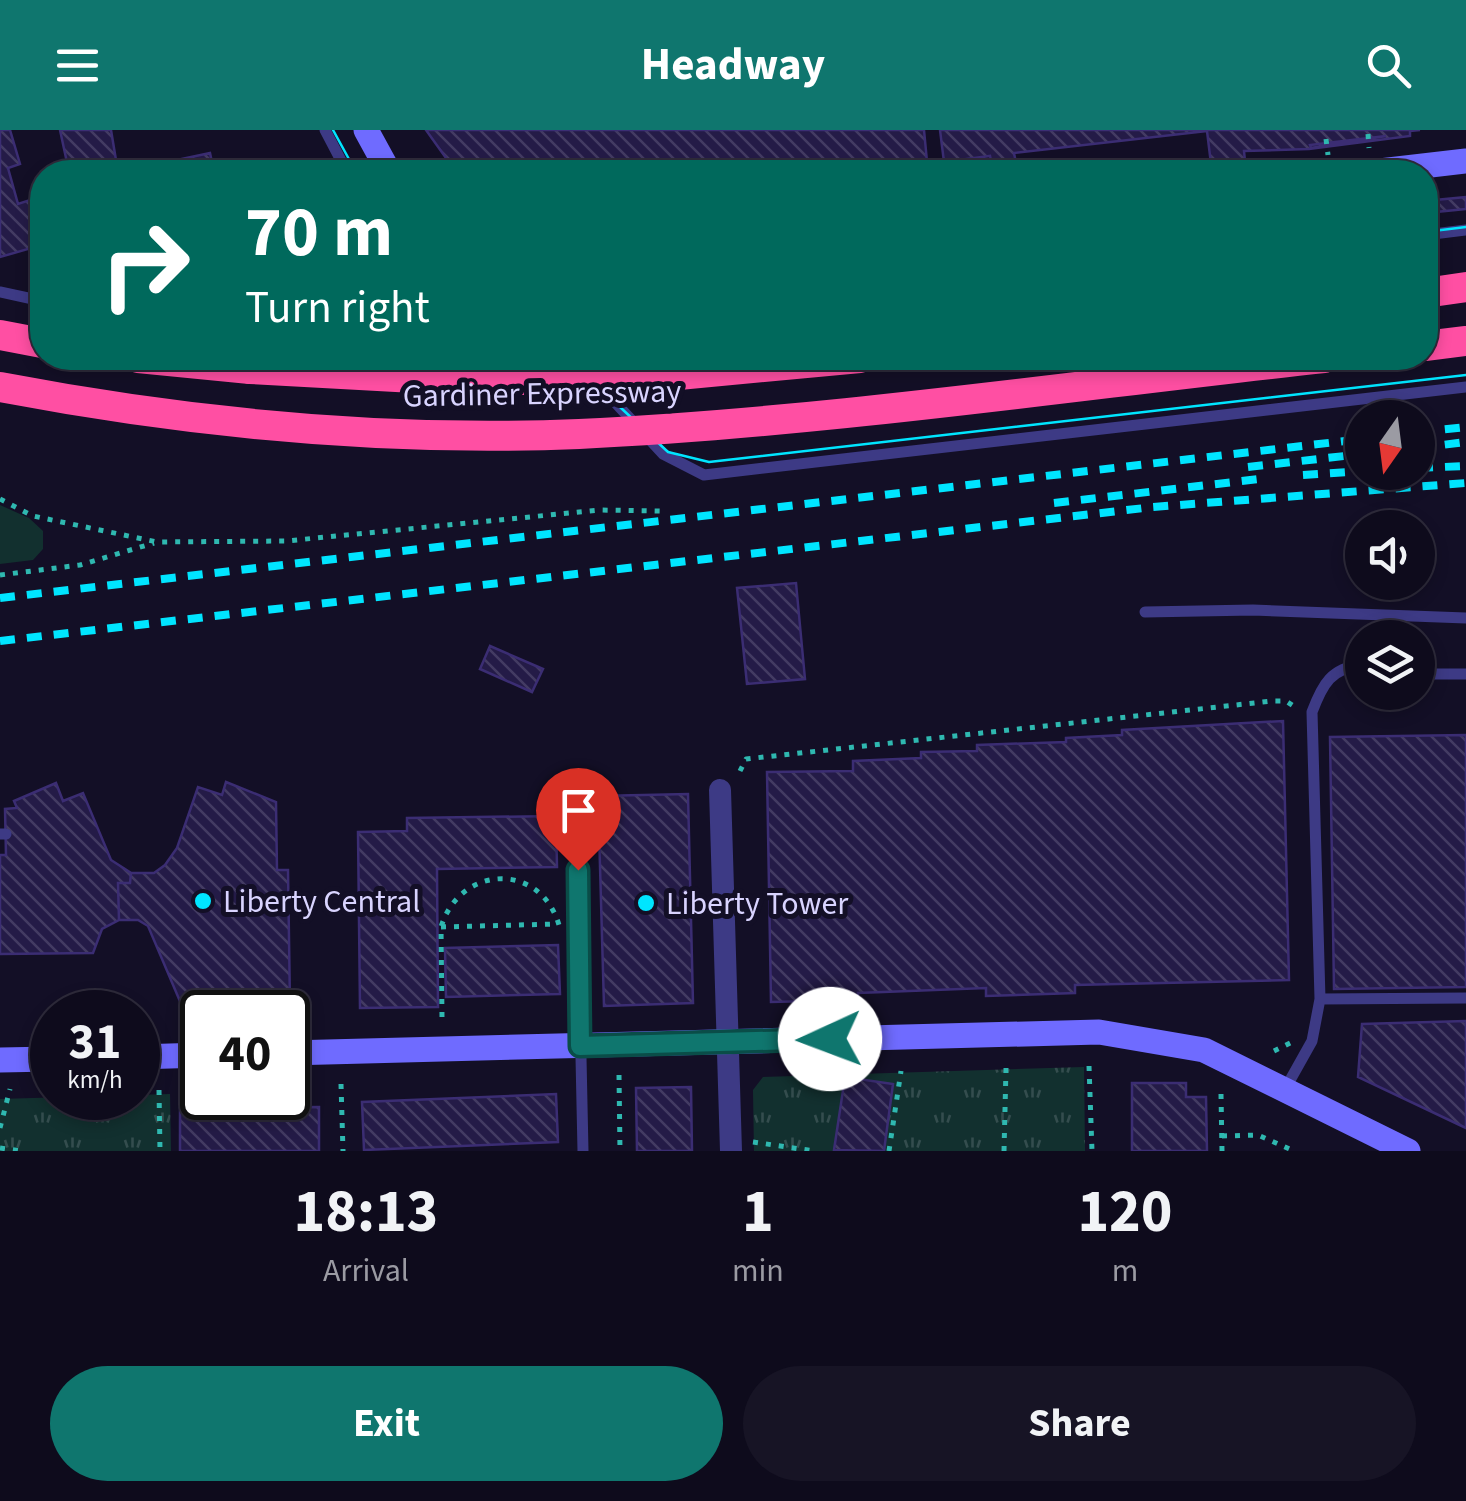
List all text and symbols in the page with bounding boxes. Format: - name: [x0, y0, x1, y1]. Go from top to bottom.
- text: Headway: [641, 33, 825, 97]
- icon: menu: [50, 38, 105, 93]
- icon: search: [1361, 38, 1416, 93]
- text: 70 m: [245, 183, 393, 283]
- icon: right: [80, 200, 210, 330]
- text: Turn right: [245, 276, 430, 340]
- street label: Gardiner Expressway: [402, 369, 682, 419]
- north arrow: [1345, 400, 1435, 490]
- map controls: [1345, 400, 1435, 710]
- button: sound: [1345, 510, 1435, 600]
- button: layers: [1345, 620, 1435, 710]
- pin: [536, 768, 621, 871]
- icon: arrive: [551, 783, 606, 838]
- place label: Liberty Central: [223, 879, 420, 925]
- place label: Liberty Tower: [666, 881, 849, 927]
- marker: Liberty Central: [192, 890, 214, 912]
- marker: Liberty Tower: [635, 892, 657, 914]
- position arrow: [778, 987, 882, 1091]
- speed limit sign: 40: [180, 990, 310, 1120]
- text: 31: [69, 1007, 121, 1078]
- text: km/h: [67, 1062, 123, 1098]
- text: 18:13: [294, 1170, 438, 1255]
- text: 1: [742, 1170, 774, 1255]
- text: 120: [1077, 1170, 1172, 1255]
- text: Arrival: [323, 1248, 409, 1294]
- text: min: [732, 1248, 784, 1294]
- text: m: [1112, 1248, 1138, 1294]
- button: Exit: [50, 1366, 723, 1481]
- button: Share: [743, 1366, 1416, 1481]

